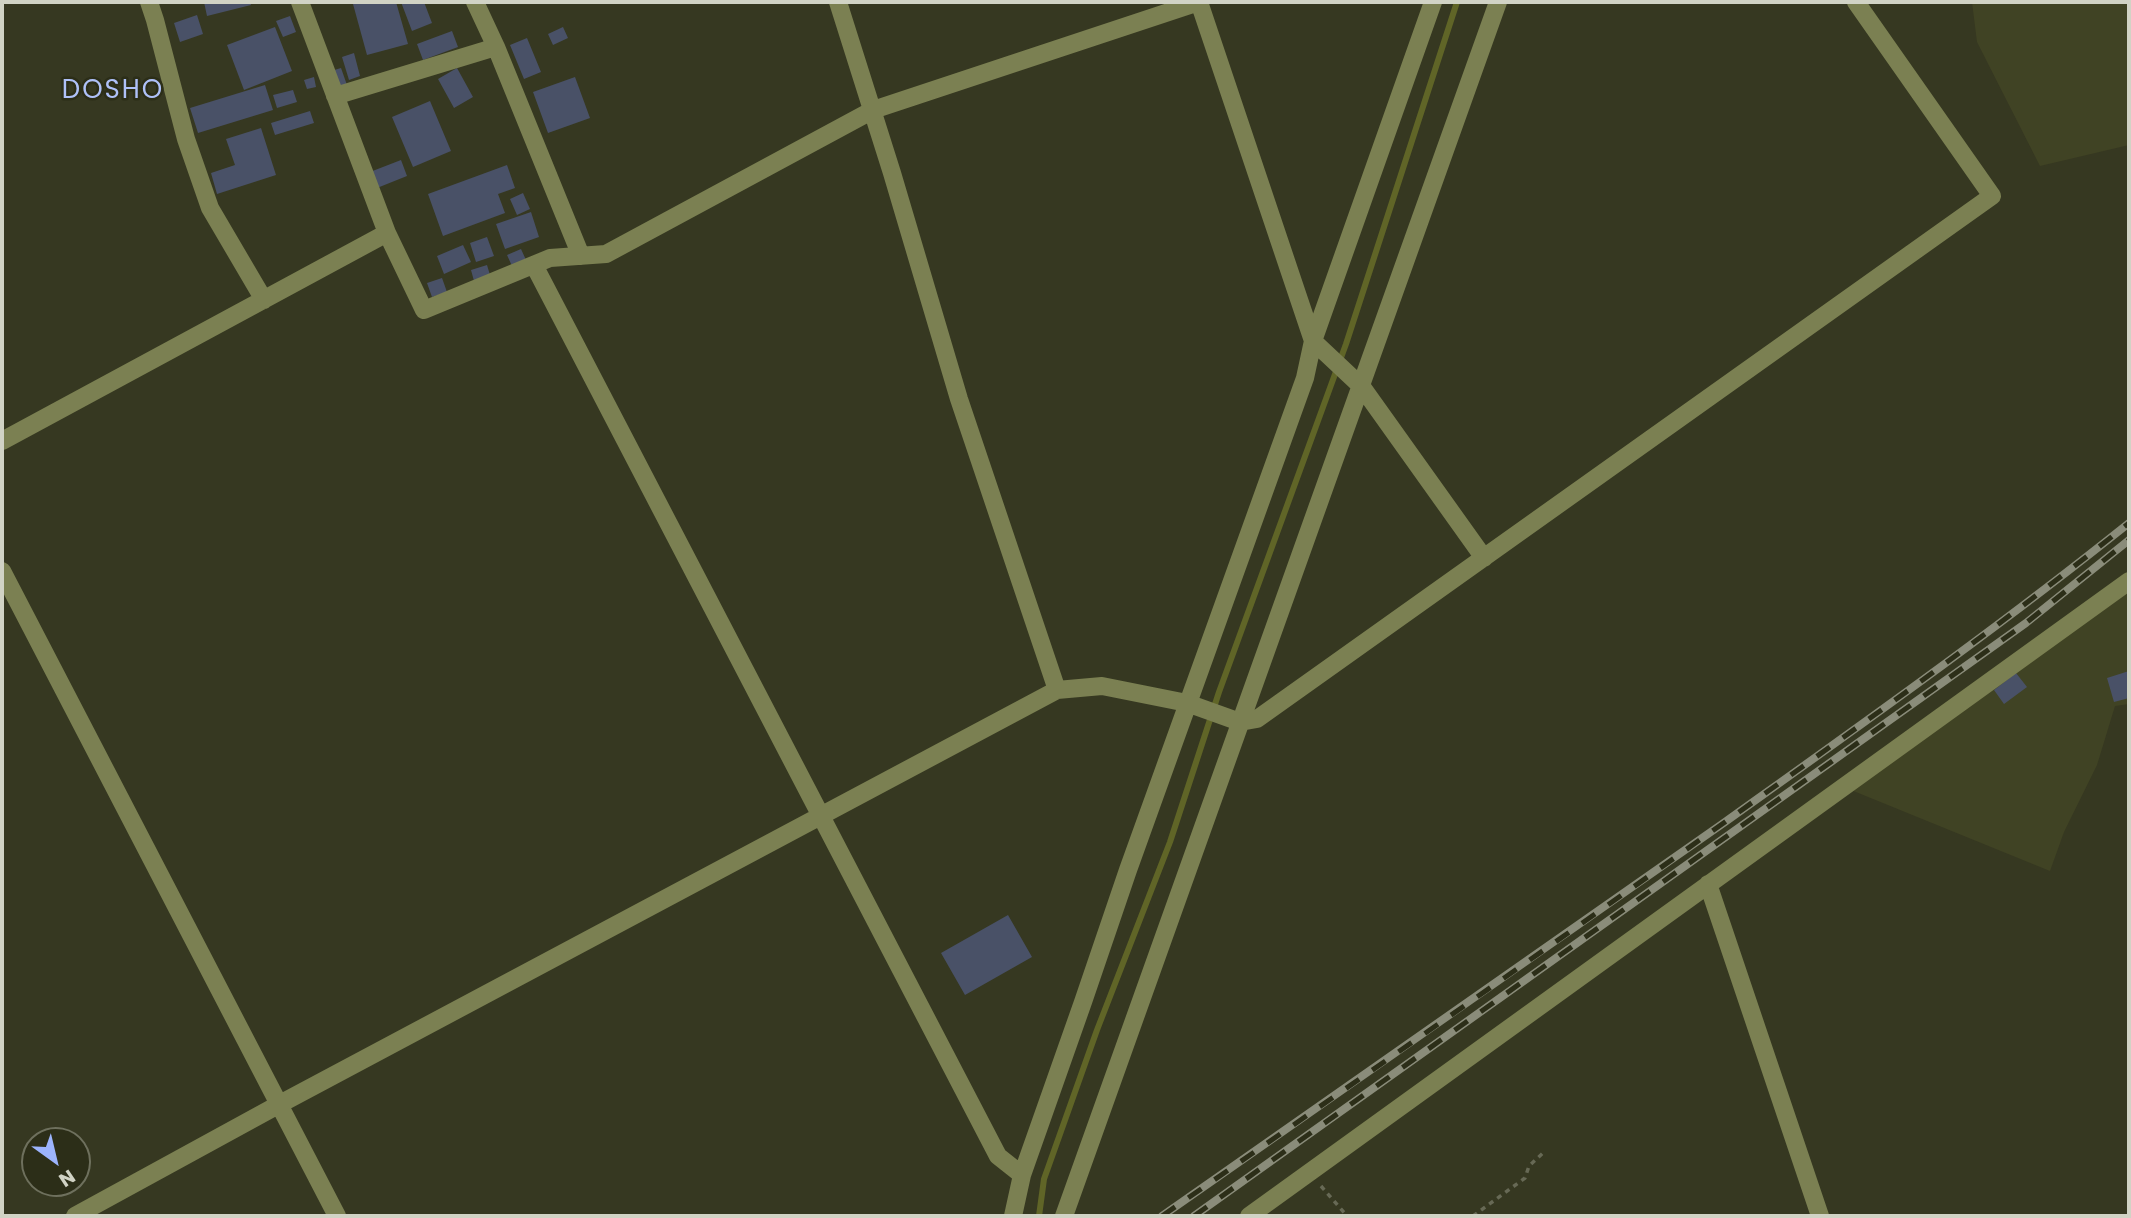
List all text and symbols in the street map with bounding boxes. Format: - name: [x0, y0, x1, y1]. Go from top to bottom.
- district label: DOSHO: [62, 75, 164, 107]
- north arrow: [21, 1127, 91, 1197]
- text: N: [53, 1163, 80, 1193]

